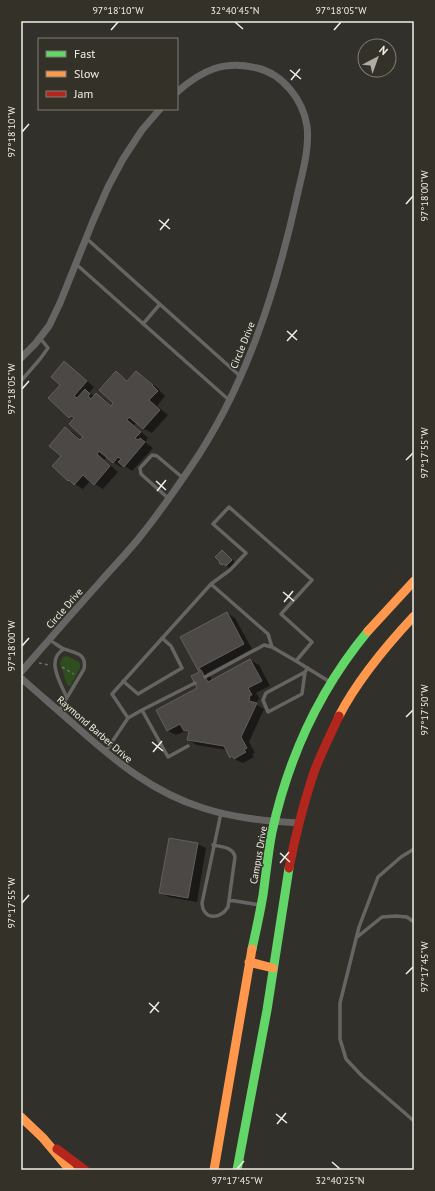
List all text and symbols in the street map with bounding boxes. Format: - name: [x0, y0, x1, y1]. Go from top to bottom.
- text: 97°18'10"W: [92, 4, 144, 17]
- text: 32°40'45"N: [210, 4, 260, 17]
- text: 97°18'05"W: [315, 4, 367, 17]
- legend: [38, 38, 178, 110]
- north arrow: [357, 38, 397, 78]
- text: N: [376, 43, 391, 58]
- text: Fast: [74, 46, 95, 61]
- text: Slow: [74, 66, 99, 81]
- text: Jam: [73, 86, 93, 101]
- text: 97°18'10"W: [5, 106, 18, 158]
- text: 97°18'00"W: [418, 170, 431, 222]
- street label: Circle Drive: [227, 320, 258, 371]
- text: 97°18'05"W: [5, 363, 18, 415]
- text: 97°17'55"W: [418, 427, 431, 479]
- street label: Circle Drive: [43, 585, 85, 631]
- text: 97°18'00"W: [5, 620, 18, 672]
- text: 97°17'50"W: [418, 684, 431, 736]
- street label: Raymond Barber Drive: [54, 693, 135, 766]
- street label: Campus Drive: [247, 825, 270, 885]
- text: 97°17'55"W: [5, 877, 18, 929]
- text: 97°17'45"W: [418, 941, 431, 993]
- text: 97°17'45"W: [211, 1174, 263, 1187]
- text: 32°40'25"N: [315, 1174, 365, 1187]

